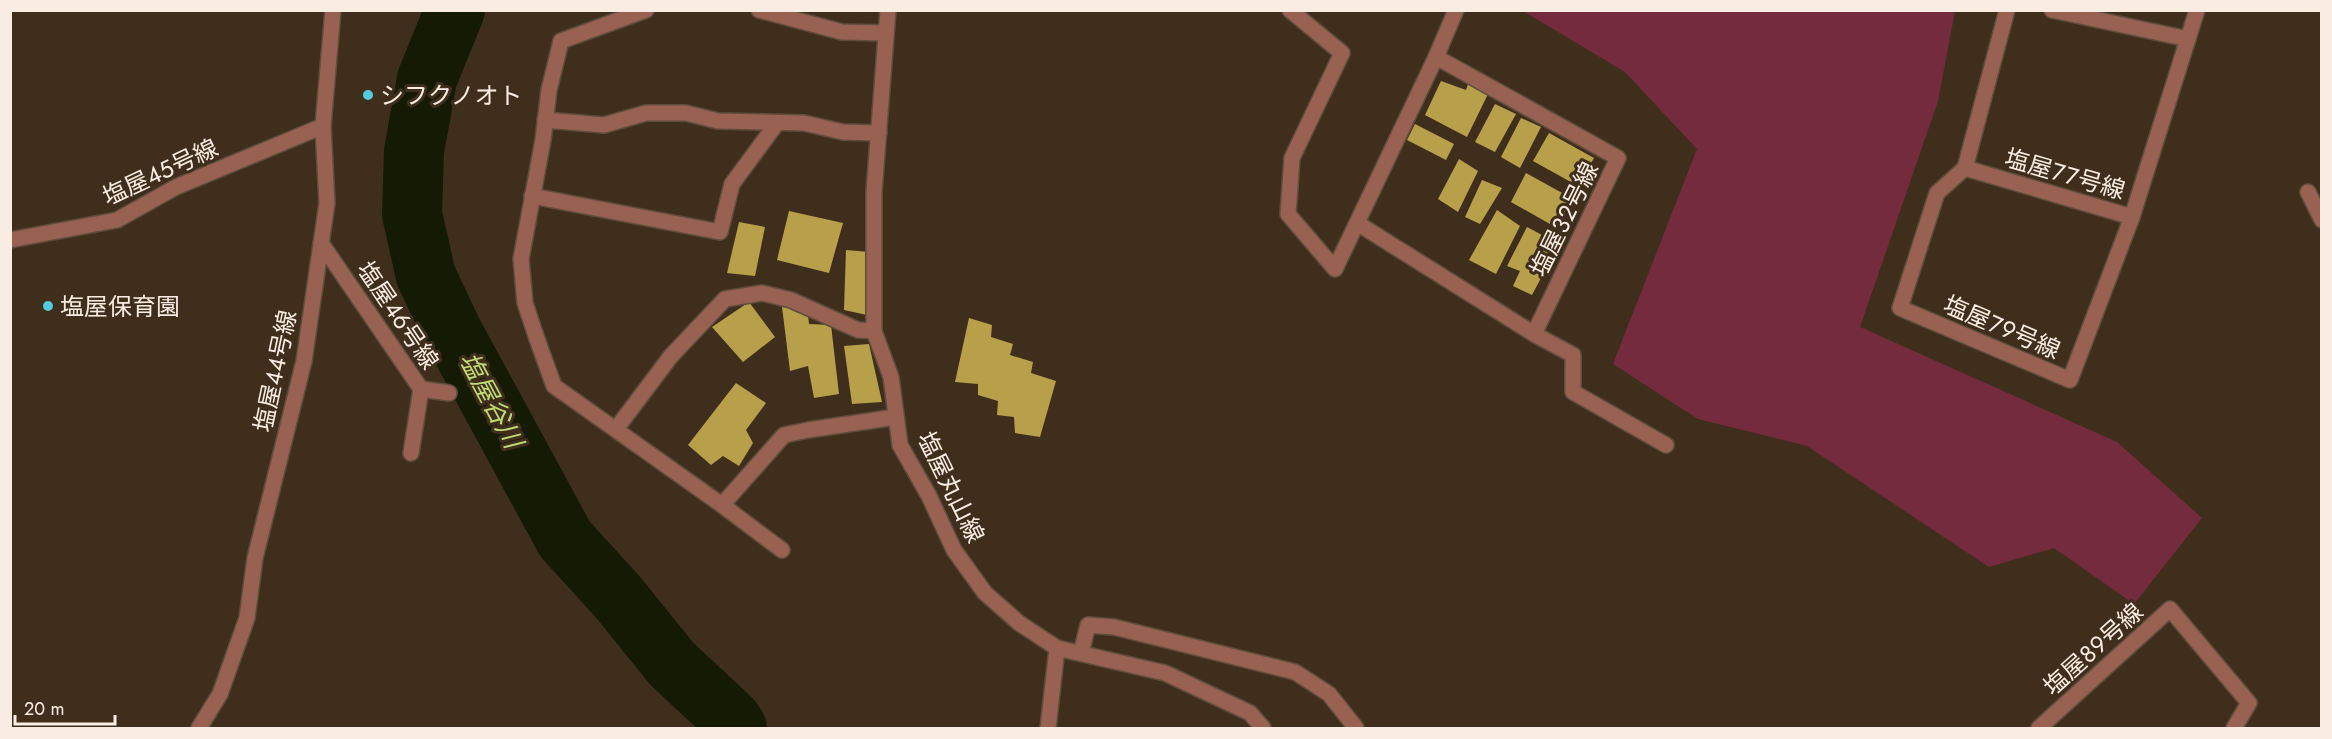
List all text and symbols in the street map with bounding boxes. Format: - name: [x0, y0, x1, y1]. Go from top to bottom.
- place label: シフクノオト: [380, 78, 523, 113]
- marker: シフクノオト: [361, 88, 375, 102]
- street label: 塩屋４５号線: [96, 130, 224, 214]
- street label: 塩屋７７号線: [2001, 140, 2129, 208]
- street label: 塩屋３２号線: [1521, 156, 1607, 282]
- street label: 塩屋４６号線: [349, 254, 447, 376]
- street label: 塩屋７９号線: [1938, 287, 2066, 367]
- place label: 塩屋保育園: [60, 289, 180, 324]
- marker: 塩屋保育園: [41, 299, 55, 313]
- street label: 塩屋４４号線: [245, 307, 305, 435]
- water label: 塩屋谷川: [450, 345, 534, 457]
- street label: 塩屋丸山線: [909, 425, 993, 549]
- street label: 塩屋８９号線: [2035, 595, 2151, 703]
- scale bar: [15, 688, 116, 726]
- text: 20 m: [24, 696, 64, 722]

